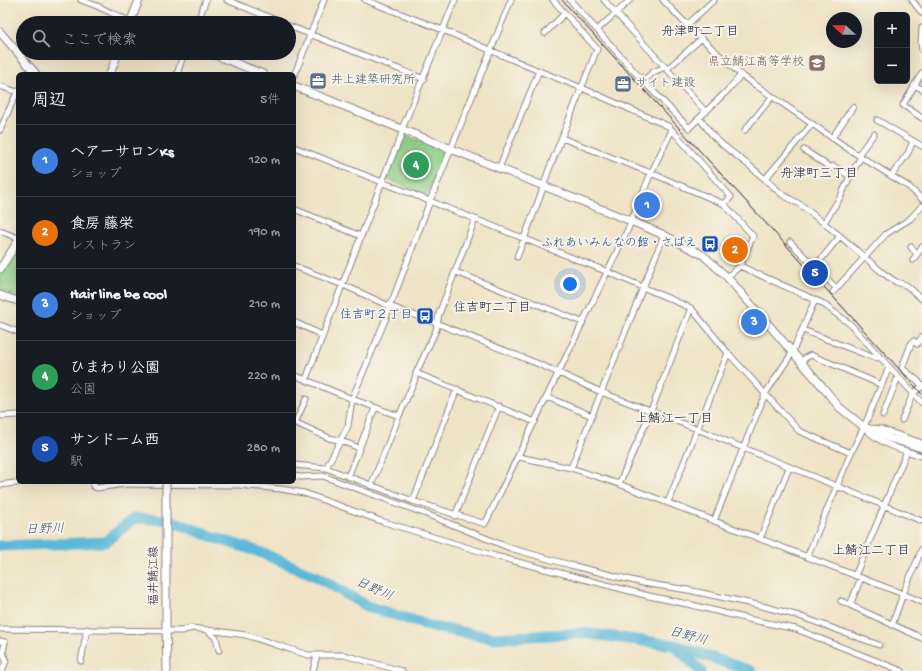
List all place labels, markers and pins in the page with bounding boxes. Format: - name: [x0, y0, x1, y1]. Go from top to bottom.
- school or university icon: 県立鯖江高等学校: [807, 53, 827, 73]
- place label: 県立鯖江高等学校: [708, 55, 804, 70]
- office icon: 井上建築研究所: [308, 71, 328, 91]
- place label: 井上建築研究所: [331, 73, 415, 88]
- office icon: サイト建設: [613, 74, 633, 94]
- place label: サイト建設: [636, 76, 695, 91]
- pin: 4: [403, 150, 429, 180]
- pin: 1: [634, 190, 660, 220]
- bus stop icon: ふれあいみんなの館・さばえ: [700, 234, 720, 254]
- pin: 2: [722, 235, 748, 265]
- place label: ふれあいみんなの館・さばえ: [541, 236, 697, 251]
- pin: 5: [802, 258, 828, 288]
- bus stop icon: 住吉町２丁目: [415, 306, 435, 326]
- pin: 3: [741, 307, 767, 337]
- place label: 住吉町２丁目: [340, 308, 412, 323]

